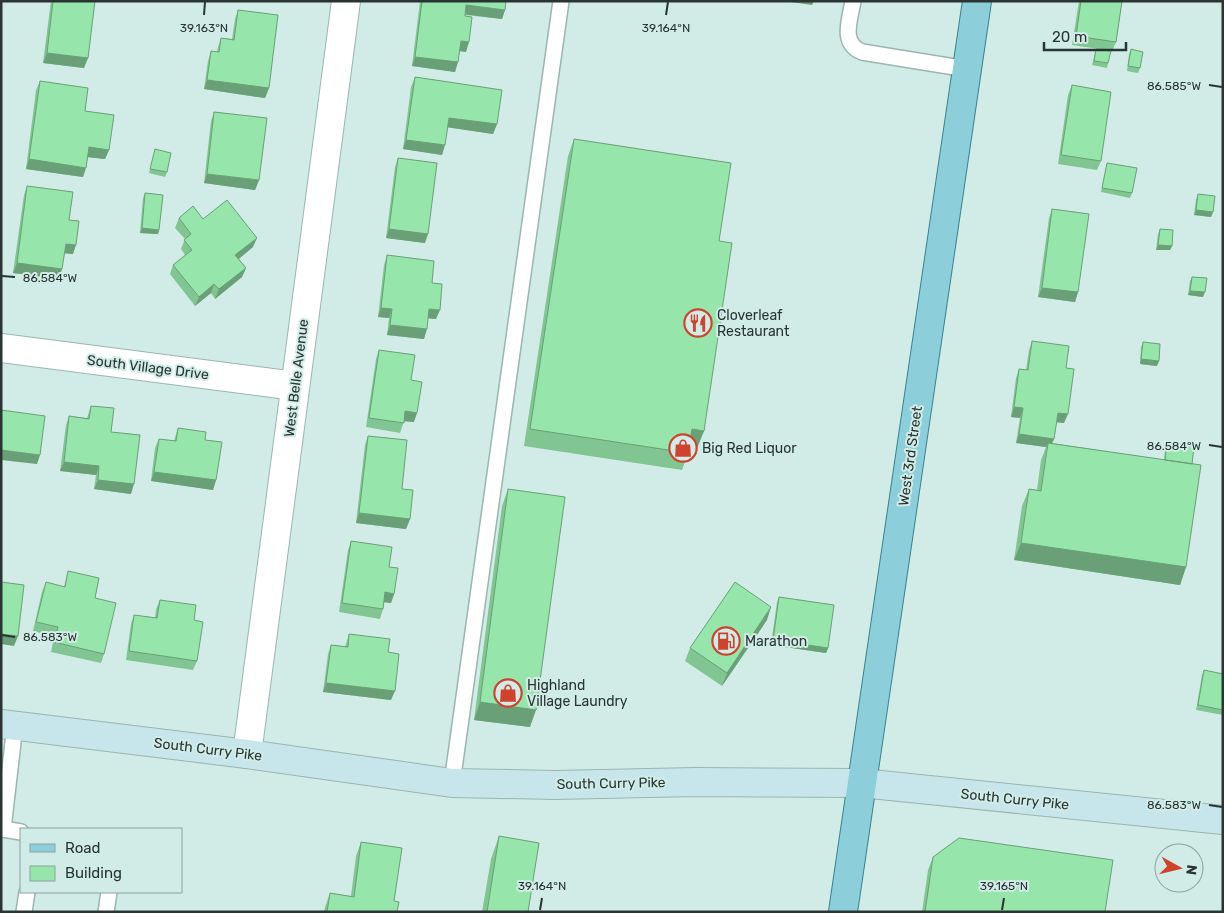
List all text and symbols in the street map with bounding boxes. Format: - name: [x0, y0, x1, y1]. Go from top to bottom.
- scale bar: [1044, 20, 1126, 52]
- text: 39.163°N: [180, 21, 228, 35]
- text: 39.164°N: [642, 21, 690, 35]
- text: 20 m: [1052, 28, 1087, 46]
- text: 86.585°W: [1147, 79, 1201, 93]
- text: 86.584°W: [23, 271, 78, 285]
- place label: Cloverleaf Restaurant: [717, 307, 790, 340]
- restaurant icon: Cloverleaf Restaurant: [683, 308, 713, 338]
- street label: West Belle Avenue: [281, 318, 312, 438]
- street label: South Village Drive: [86, 352, 210, 383]
- street label: West 3rd Street: [895, 405, 926, 507]
- shop icon: Big Red Liquor: [668, 433, 698, 463]
- text: 86.584°W: [1147, 439, 1202, 453]
- place label: Big Red Liquor: [702, 440, 797, 457]
- fuel station icon: Marathon: [711, 626, 741, 656]
- text: 86.583°W: [23, 630, 77, 644]
- place label: Marathon: [745, 633, 807, 650]
- place label: Highland Village Laundry: [527, 677, 628, 710]
- shop icon: Highland Village Laundry: [493, 678, 523, 708]
- street label: South Curry Pike: [153, 734, 263, 765]
- street label: South Curry Pike: [556, 774, 666, 793]
- street label: South Curry Pike: [960, 785, 1070, 814]
- text: 86.583°W: [1147, 798, 1201, 812]
- legend: [20, 828, 182, 893]
- text: Road: [65, 839, 101, 857]
- north arrow: [1154, 843, 1204, 893]
- text: Building: [65, 864, 122, 882]
- text: N: [1182, 864, 1200, 876]
- text: 39.164°N: [518, 879, 566, 893]
- text: 39.165°N: [980, 879, 1028, 893]

